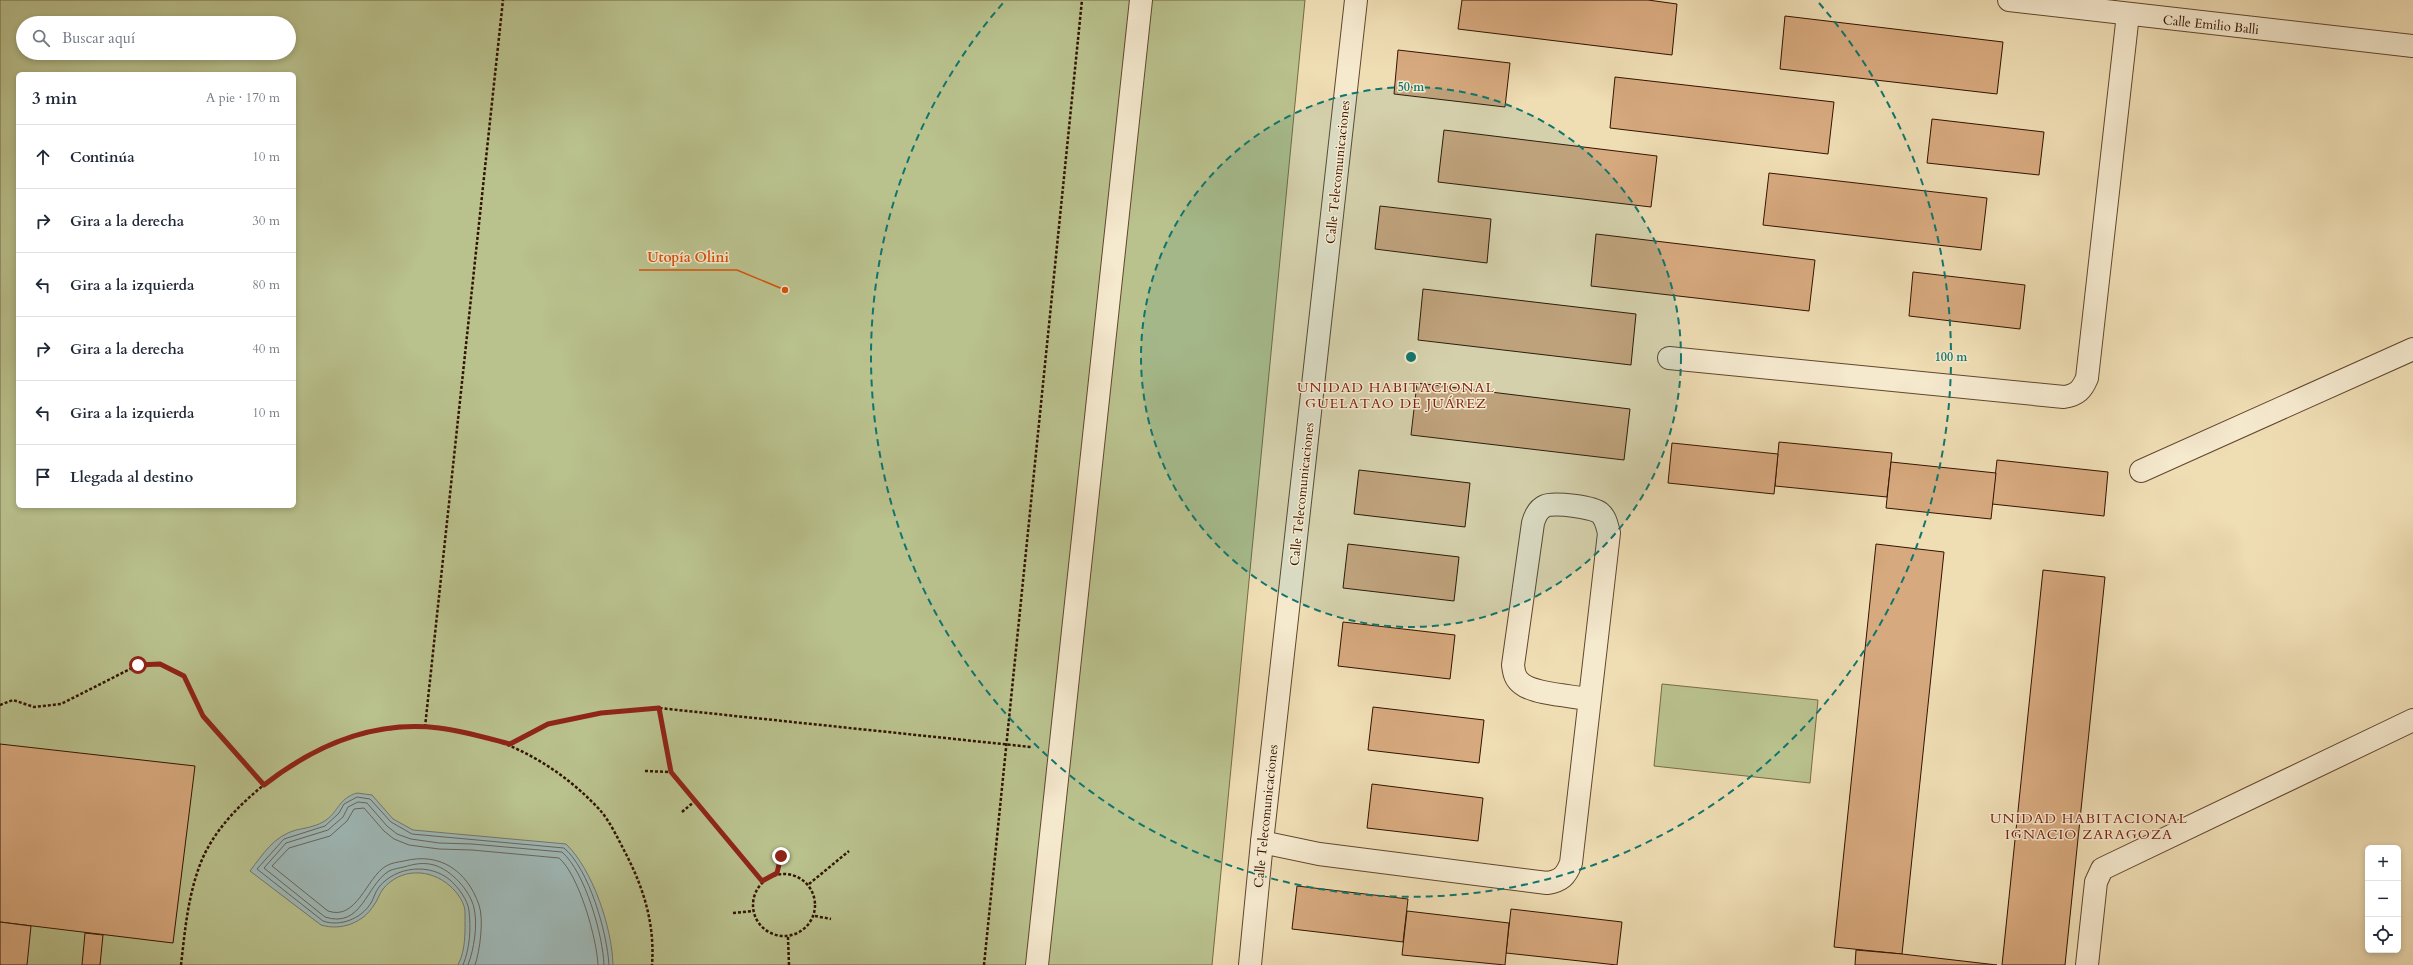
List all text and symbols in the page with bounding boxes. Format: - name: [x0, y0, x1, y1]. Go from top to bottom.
- street label: Calle Emilio Balli: [2162, 11, 2260, 39]
- search box: [16, 16, 296, 60]
- icon: search: [30, 27, 52, 49]
- text: Buscar aquí: [62, 28, 135, 48]
- text: 50 m: [1398, 79, 1425, 95]
- text: 3 min: [32, 87, 77, 110]
- text: A pie · 170 m: [206, 89, 280, 107]
- street label: Calle Telecomunicaciones: [1322, 99, 1354, 245]
- icon: ahead: [32, 146, 54, 168]
- text: Continúa: [70, 147, 135, 167]
- text: 10 m: [252, 148, 280, 166]
- icon: right: [32, 210, 54, 232]
- text: Gira a la derecha: [70, 211, 184, 231]
- text: 30 m: [252, 212, 280, 230]
- callout: Utopía Olini: [639, 244, 737, 270]
- text: Utopía Olini: [647, 248, 729, 267]
- icon: left: [32, 274, 54, 296]
- text: Gira a la izquierda: [70, 275, 194, 295]
- text: 80 m: [252, 276, 280, 294]
- icon: right: [32, 338, 54, 360]
- text: Gira a la derecha: [70, 339, 184, 359]
- text: 40 m: [252, 340, 280, 358]
- text: 100 m: [1935, 349, 1968, 365]
- centre of rings: [1404, 350, 1418, 364]
- district label: UNIDAD HABITACIONAL GUELATAO DE JUÁREZ: [1297, 378, 1495, 413]
- icon: left: [32, 402, 54, 424]
- text: Gira a la izquierda: [70, 403, 194, 423]
- text: 10 m: [252, 404, 280, 422]
- street label: Calle Telecomunicaciones: [1286, 421, 1318, 567]
- icon: arrive: [32, 466, 54, 488]
- text: Llegada al destino: [70, 467, 193, 487]
- route start: [129, 656, 147, 674]
- street label: Calle Telecomunicaciones: [1250, 743, 1282, 889]
- district label: UNIDAD HABITACIONAL IGNACIO ZARAGOZA: [1990, 809, 2188, 844]
- map controls: [2365, 845, 2401, 953]
- button: +: [2365, 845, 2401, 881]
- route end: [772, 847, 790, 865]
- button: −: [2365, 881, 2401, 917]
- button: locate: [2365, 917, 2401, 953]

